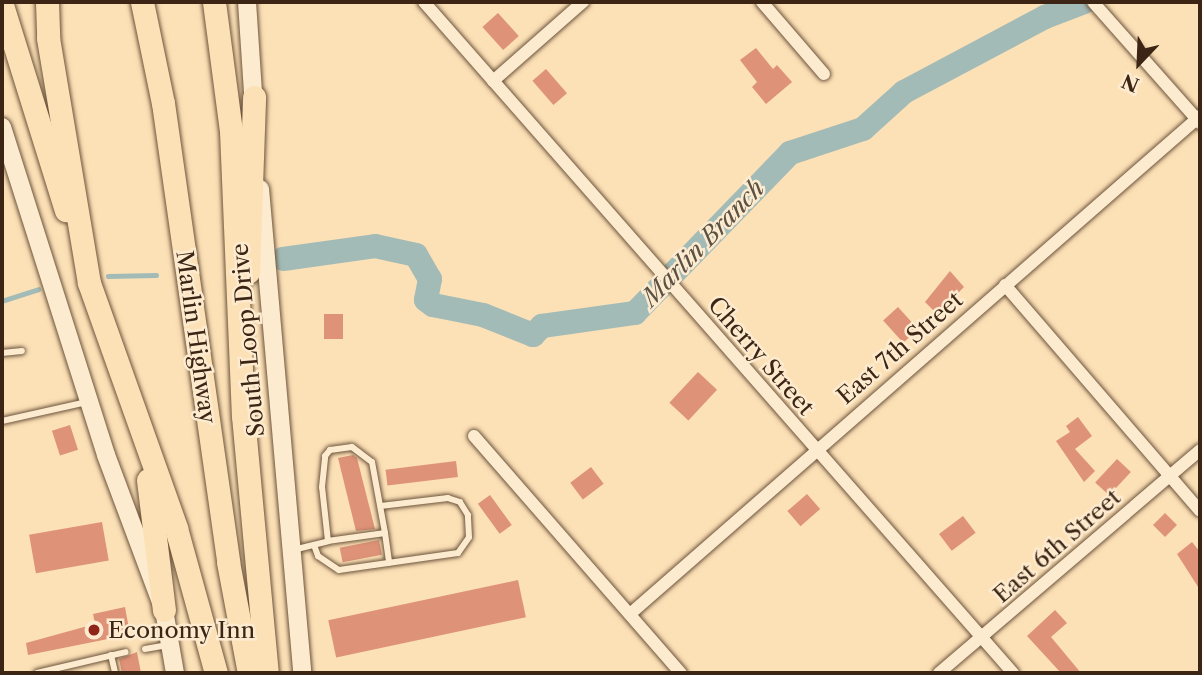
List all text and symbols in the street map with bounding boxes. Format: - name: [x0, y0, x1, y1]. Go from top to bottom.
- north arrow: [1104, 28, 1174, 98]
- text: N: [1119, 69, 1143, 97]
- water label: Marlin Branch: [636, 174, 770, 312]
- street label: South Loop Drive: [226, 242, 270, 438]
- street label: Marlin Highway: [170, 249, 222, 425]
- street label: East 7th Street: [832, 286, 968, 410]
- street label: Cherry Street: [702, 291, 820, 421]
- street label: East 6th Street: [988, 483, 1126, 609]
- place label: Economy Inn: [108, 616, 256, 644]
- marker: Economy Inn: [86, 622, 102, 638]

